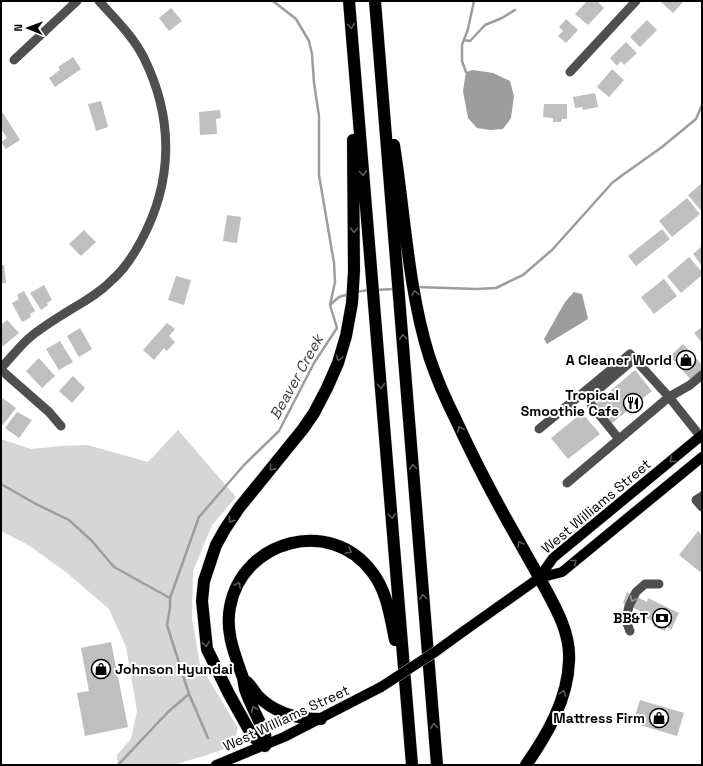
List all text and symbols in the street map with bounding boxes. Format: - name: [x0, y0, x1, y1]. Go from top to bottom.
- north arrow: [8, 8, 48, 48]
- one-way arrow: [347, 23, 356, 29]
- text: N: [11, 24, 25, 32]
- one-way arrow: [359, 170, 368, 176]
- one-way arrow: [350, 227, 358, 233]
- one-way arrow: [411, 290, 419, 296]
- water label: Beaver Creek: [265, 330, 328, 423]
- one-way arrow: [398, 334, 407, 340]
- shop icon: A Cleaner World: [675, 349, 697, 371]
- place label: A Cleaner World: [566, 351, 672, 369]
- one-way arrow: [335, 354, 344, 361]
- one-way arrow: [377, 383, 386, 390]
- place label: Tropical Smoothie Cafe: [521, 386, 619, 420]
- restaurant icon: Tropical Smoothie Cafe: [622, 392, 644, 414]
- one-way arrow: [457, 425, 465, 433]
- street label: West Williams Street: [538, 455, 654, 557]
- one-way arrow: [669, 455, 677, 462]
- one-way arrow: [269, 463, 276, 471]
- one-way arrow: [409, 464, 418, 470]
- one-way arrow: [387, 513, 396, 519]
- one-way arrow: [229, 516, 236, 523]
- one-way arrow: [518, 541, 525, 548]
- one-way arrow: [345, 547, 352, 554]
- one-way arrow: [569, 560, 577, 567]
- one-way arrow: [233, 582, 241, 589]
- one-way arrow: [419, 594, 428, 600]
- one-way arrow: [630, 594, 638, 602]
- bank icon: BB&T: [651, 607, 673, 629]
- place label: BB&T: [613, 609, 648, 627]
- one-way arrow: [201, 641, 210, 647]
- shop icon: Johnson Hyundai: [90, 658, 112, 680]
- place label: Johnson Hyundai: [115, 660, 233, 678]
- street label: West Williams Street: [220, 681, 352, 755]
- one-way arrow: [558, 690, 567, 697]
- one-way arrow: [251, 706, 259, 713]
- shop icon: Mattress Firm: [648, 707, 670, 729]
- place label: Mattress Firm: [553, 709, 645, 727]
- one-way arrow: [429, 723, 438, 729]

